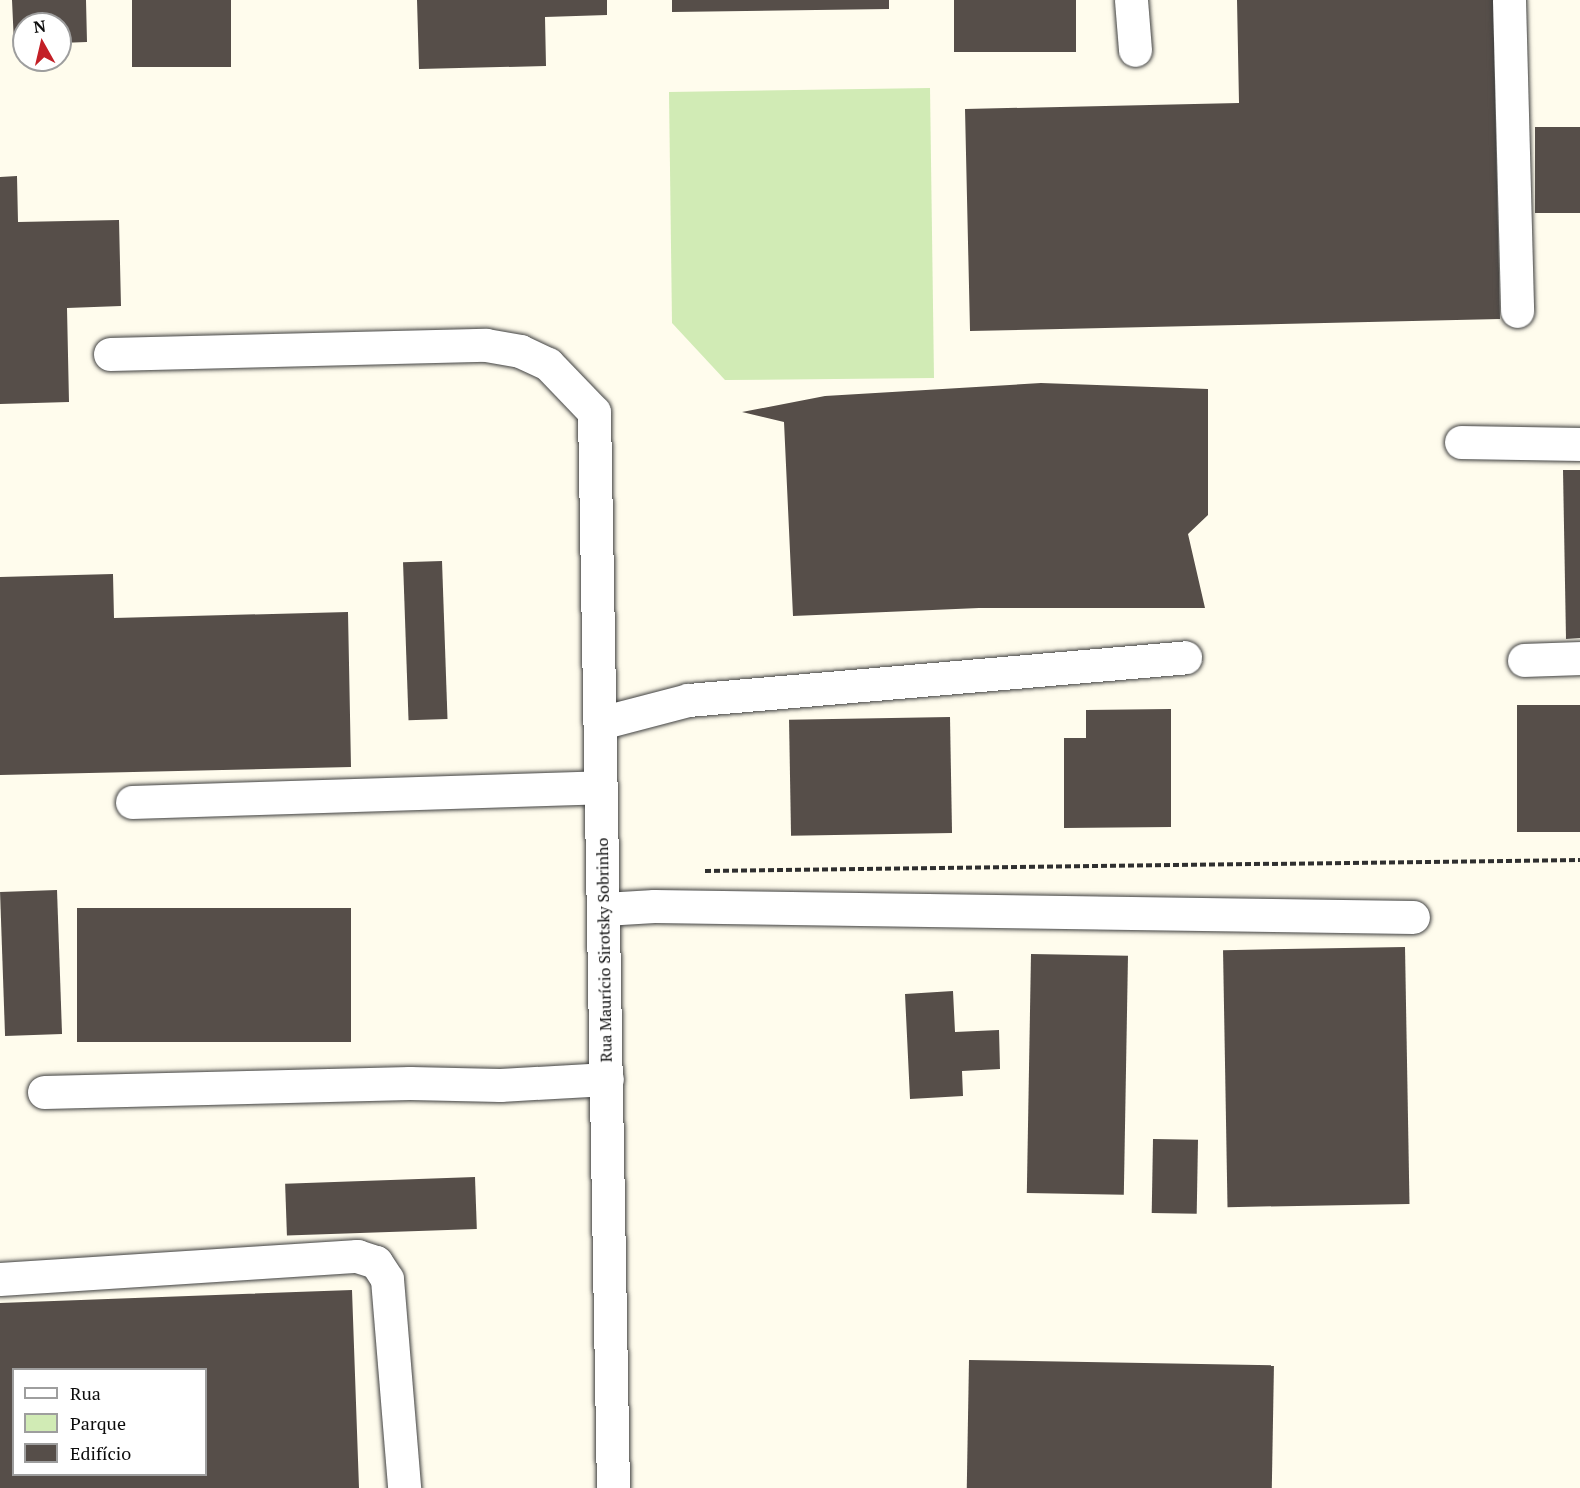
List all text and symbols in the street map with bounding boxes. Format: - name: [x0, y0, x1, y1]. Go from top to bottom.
- north arrow: [12, 12, 72, 72]
- text: N: [32, 14, 47, 38]
- street label: Rua Maurício Sirotsky Sobrinho: [592, 838, 616, 1062]
- legend: [12, 1368, 207, 1476]
- text: Rua: [70, 1381, 101, 1405]
- text: Parque: [70, 1411, 126, 1435]
- text: Edifício: [70, 1441, 131, 1465]

